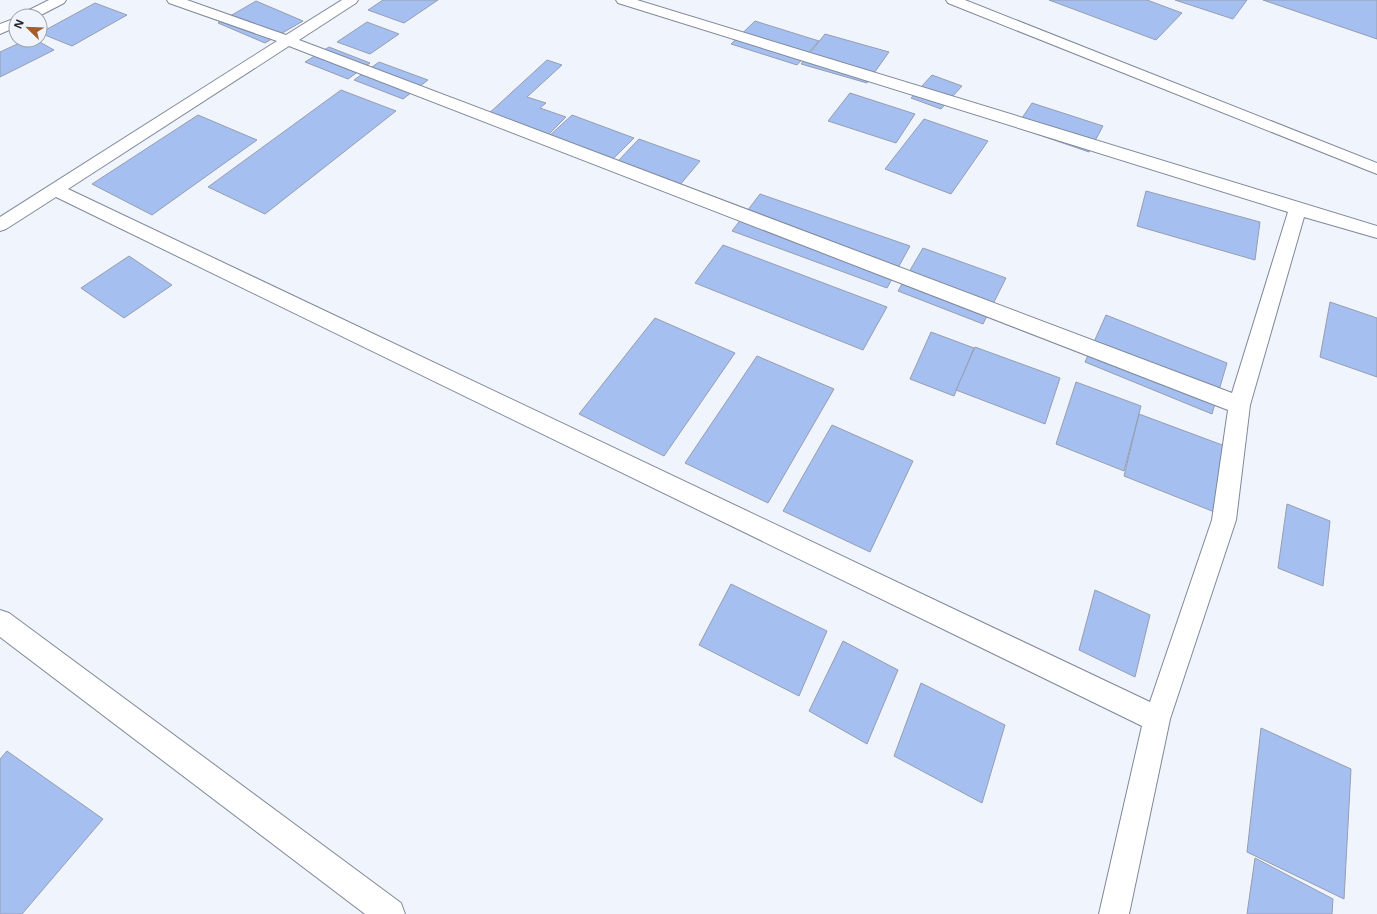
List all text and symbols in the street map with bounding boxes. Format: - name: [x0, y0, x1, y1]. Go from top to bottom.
- north arrow: [8, 8, 48, 48]
- text: N: [10, 17, 27, 31]

